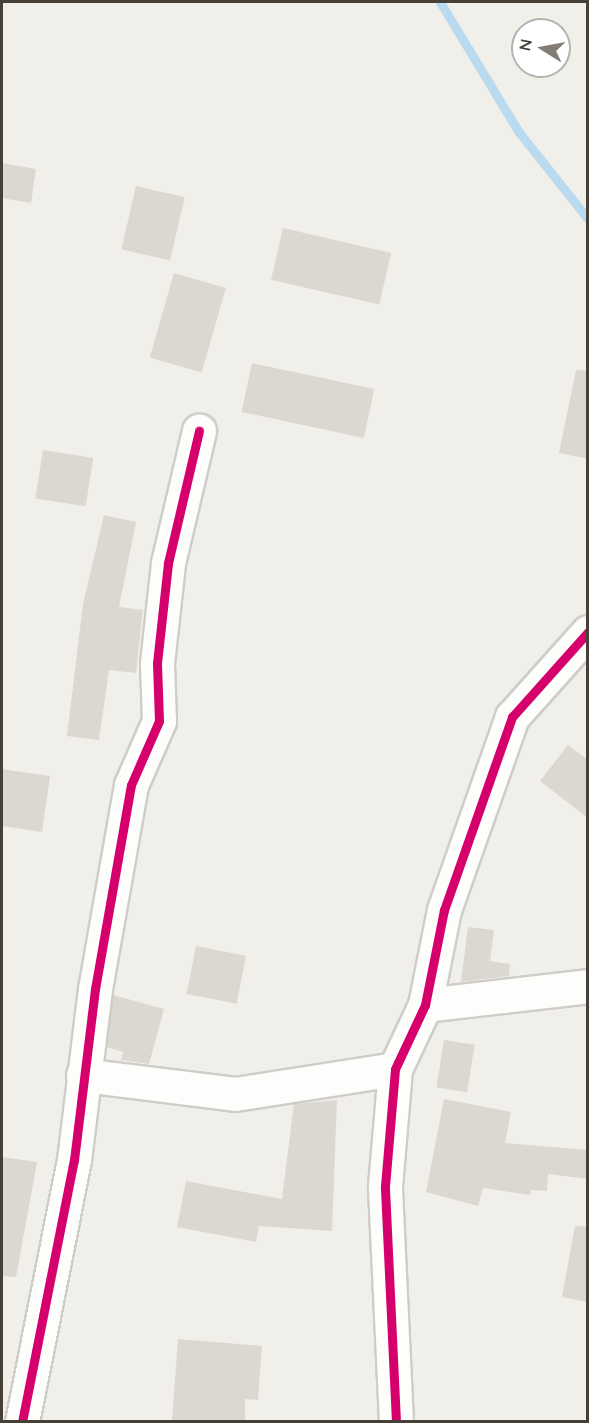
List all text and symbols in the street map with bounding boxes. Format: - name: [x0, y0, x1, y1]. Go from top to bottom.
- north arrow: [511, 18, 571, 78]
- text: N: [514, 37, 536, 53]

